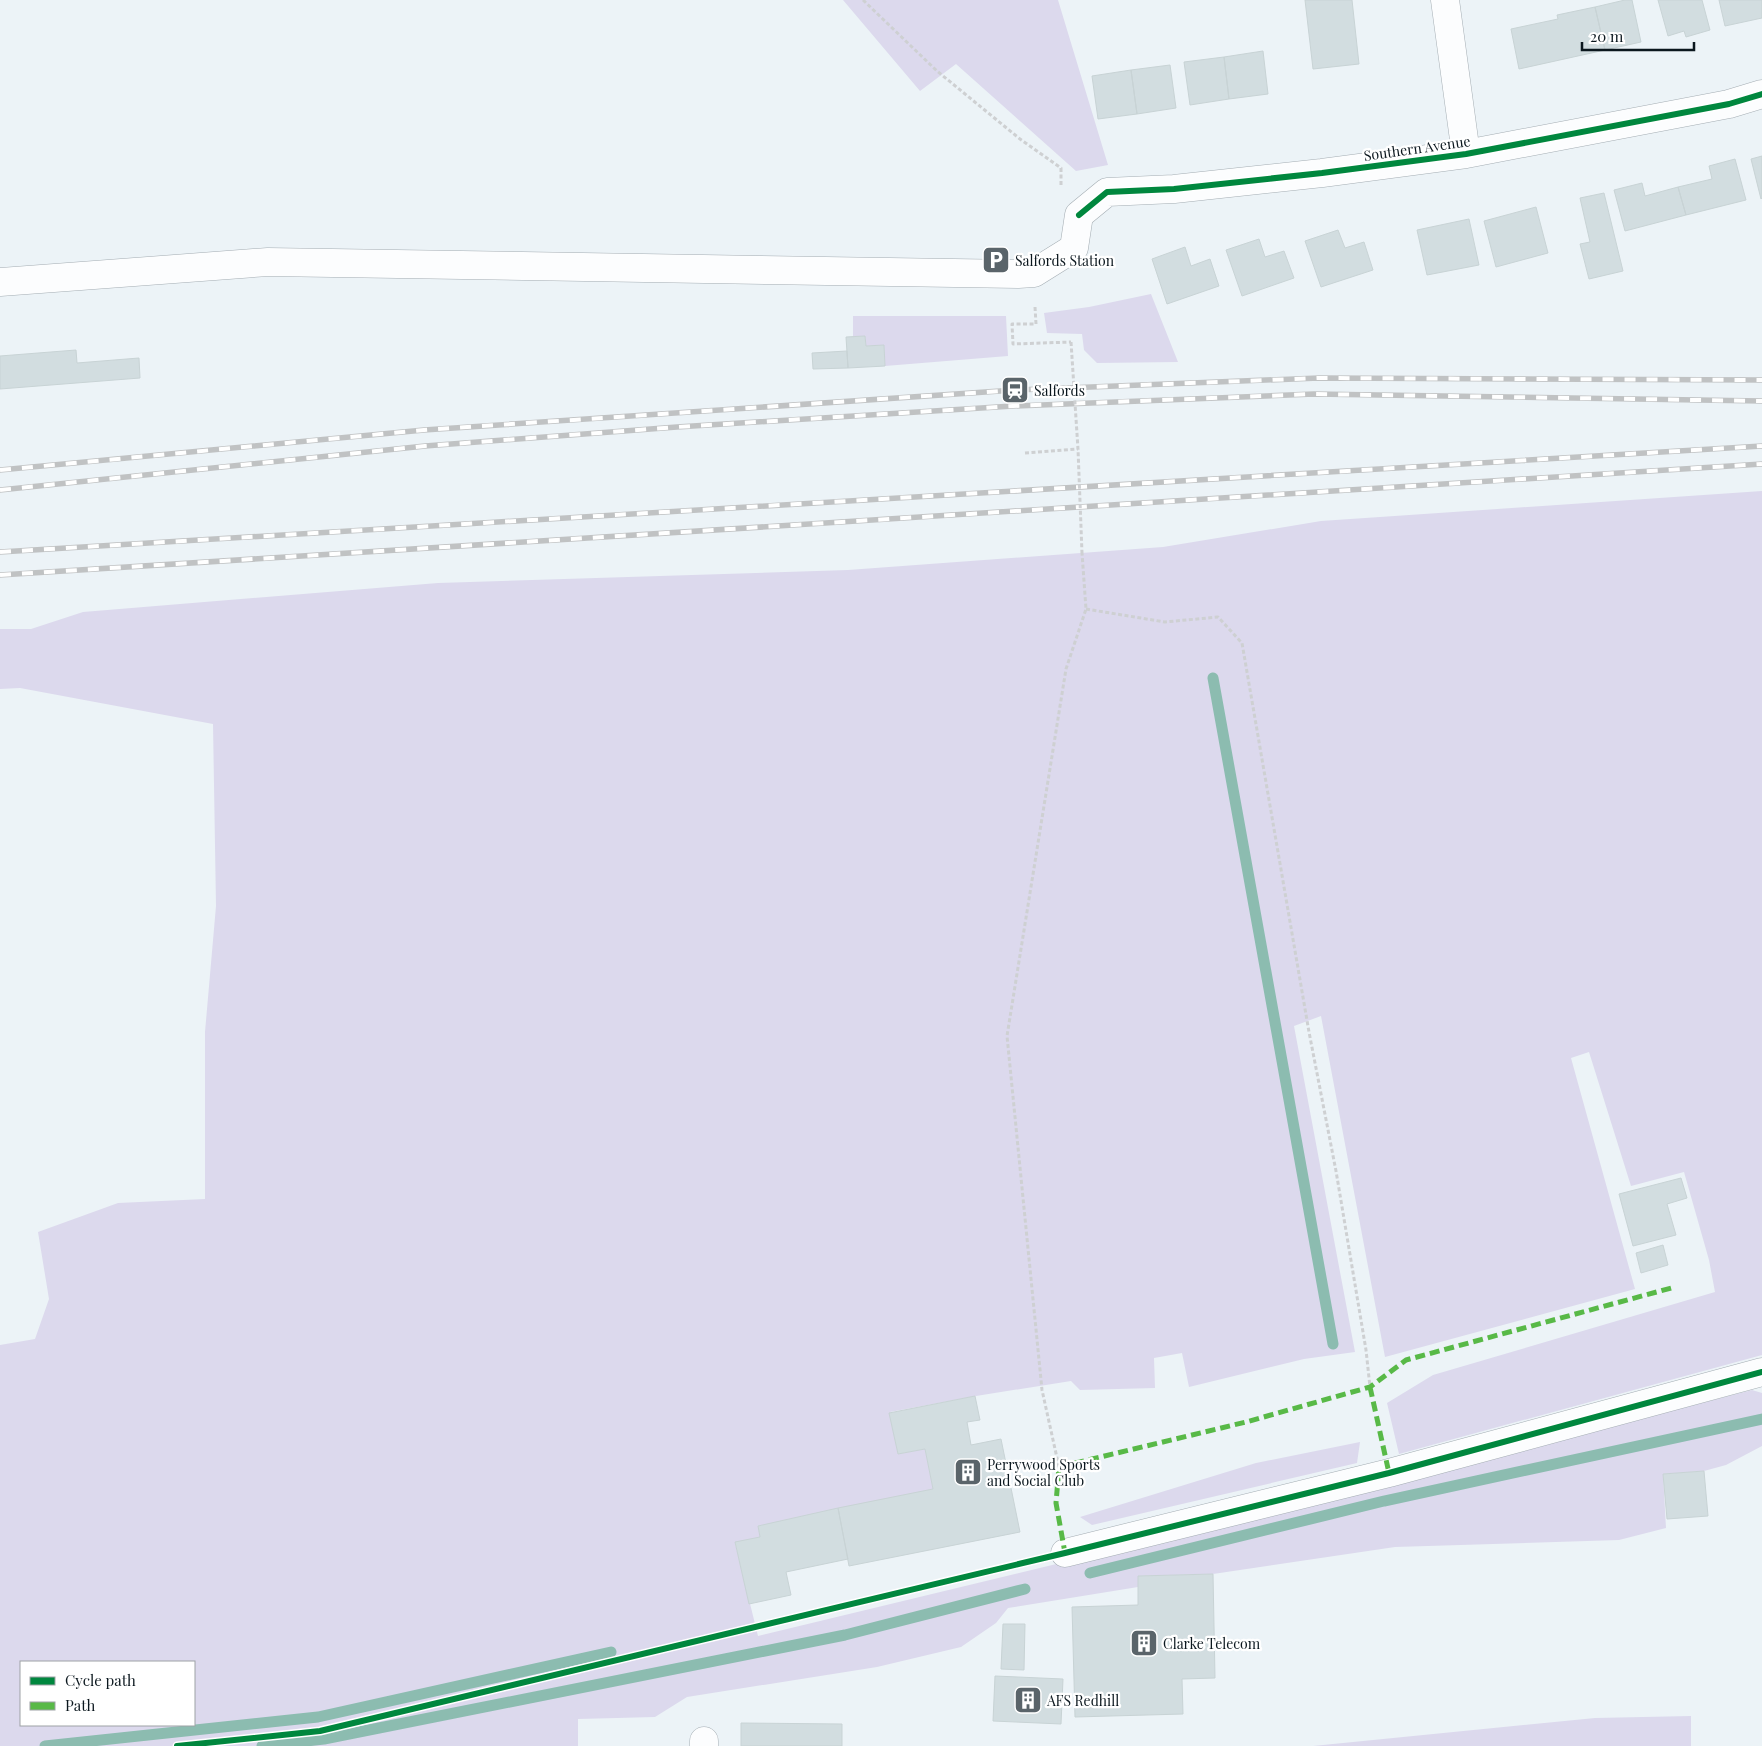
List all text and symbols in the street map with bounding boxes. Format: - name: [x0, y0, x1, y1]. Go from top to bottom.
- scale bar: [1582, 20, 1694, 52]
- text: 20 m: [1590, 26, 1624, 46]
- street label: Southern Avenue: [1362, 131, 1472, 165]
- parking icon: Salfords Station: [981, 245, 1011, 275]
- place label: Salfords Station: [1015, 251, 1115, 270]
- station icon: Salfords: [1000, 375, 1030, 405]
- place label: Salfords: [1034, 381, 1085, 400]
- place label: Perrywood Sports and Social Club: [987, 1455, 1100, 1490]
- building icon: Perrywood Sports and Social Club: [953, 1457, 983, 1487]
- building icon: Clarke Telecom: [1129, 1628, 1159, 1658]
- place label: Clarke Telecom: [1163, 1634, 1261, 1653]
- legend: [20, 1661, 195, 1726]
- text: Cycle path: [65, 1670, 136, 1690]
- building icon: AFS Redhill: [1013, 1685, 1043, 1715]
- place label: AFS Redhill: [1046, 1691, 1119, 1710]
- text: Path: [65, 1695, 95, 1715]

